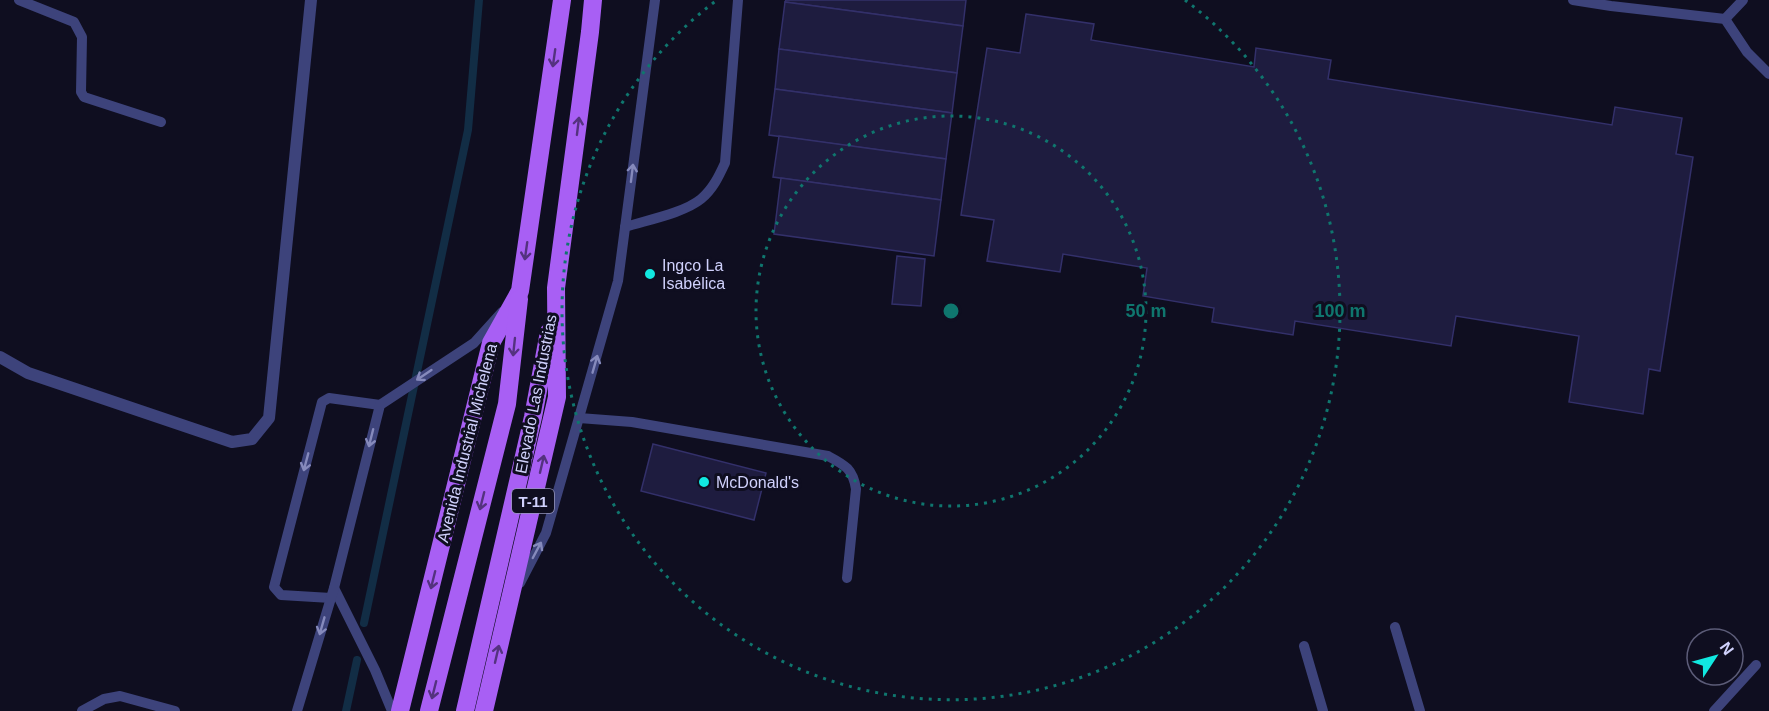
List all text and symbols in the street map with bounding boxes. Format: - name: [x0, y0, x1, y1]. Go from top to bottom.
- one-way arrow: [548, 48, 559, 67]
- one-way arrow: [572, 117, 583, 136]
- one-way arrow: [627, 164, 638, 183]
- one-way arrow: [520, 240, 531, 260]
- place label: Ingco La Isabélica: [662, 257, 725, 292]
- marker: Ingco La Isabélica: [643, 267, 657, 281]
- centre of rings: [941, 301, 961, 321]
- text: 50 m: [1125, 301, 1167, 321]
- text: 100 m: [1314, 301, 1366, 321]
- street label: Elevado Las Industrias: [512, 313, 560, 475]
- one-way arrow: [508, 337, 519, 357]
- street label: Avenida Industrial Michelena: [434, 342, 500, 544]
- one-way arrow: [590, 355, 601, 374]
- one-way arrow: [416, 369, 432, 381]
- one-way arrow: [365, 428, 377, 447]
- one-way arrow: [300, 453, 312, 472]
- one-way arrow: [536, 455, 548, 474]
- place label: McDonald's: [716, 474, 799, 491]
- marker: McDonald's: [697, 475, 711, 489]
- road number: T-11: [512, 489, 554, 513]
- one-way arrow: [476, 491, 488, 510]
- one-way arrow: [532, 541, 543, 559]
- one-way arrow: [426, 570, 438, 589]
- one-way arrow: [316, 616, 327, 635]
- north arrow: [1685, 627, 1745, 687]
- text: N: [1716, 639, 1737, 658]
- one-way arrow: [492, 645, 504, 664]
- one-way arrow: [428, 680, 440, 699]

